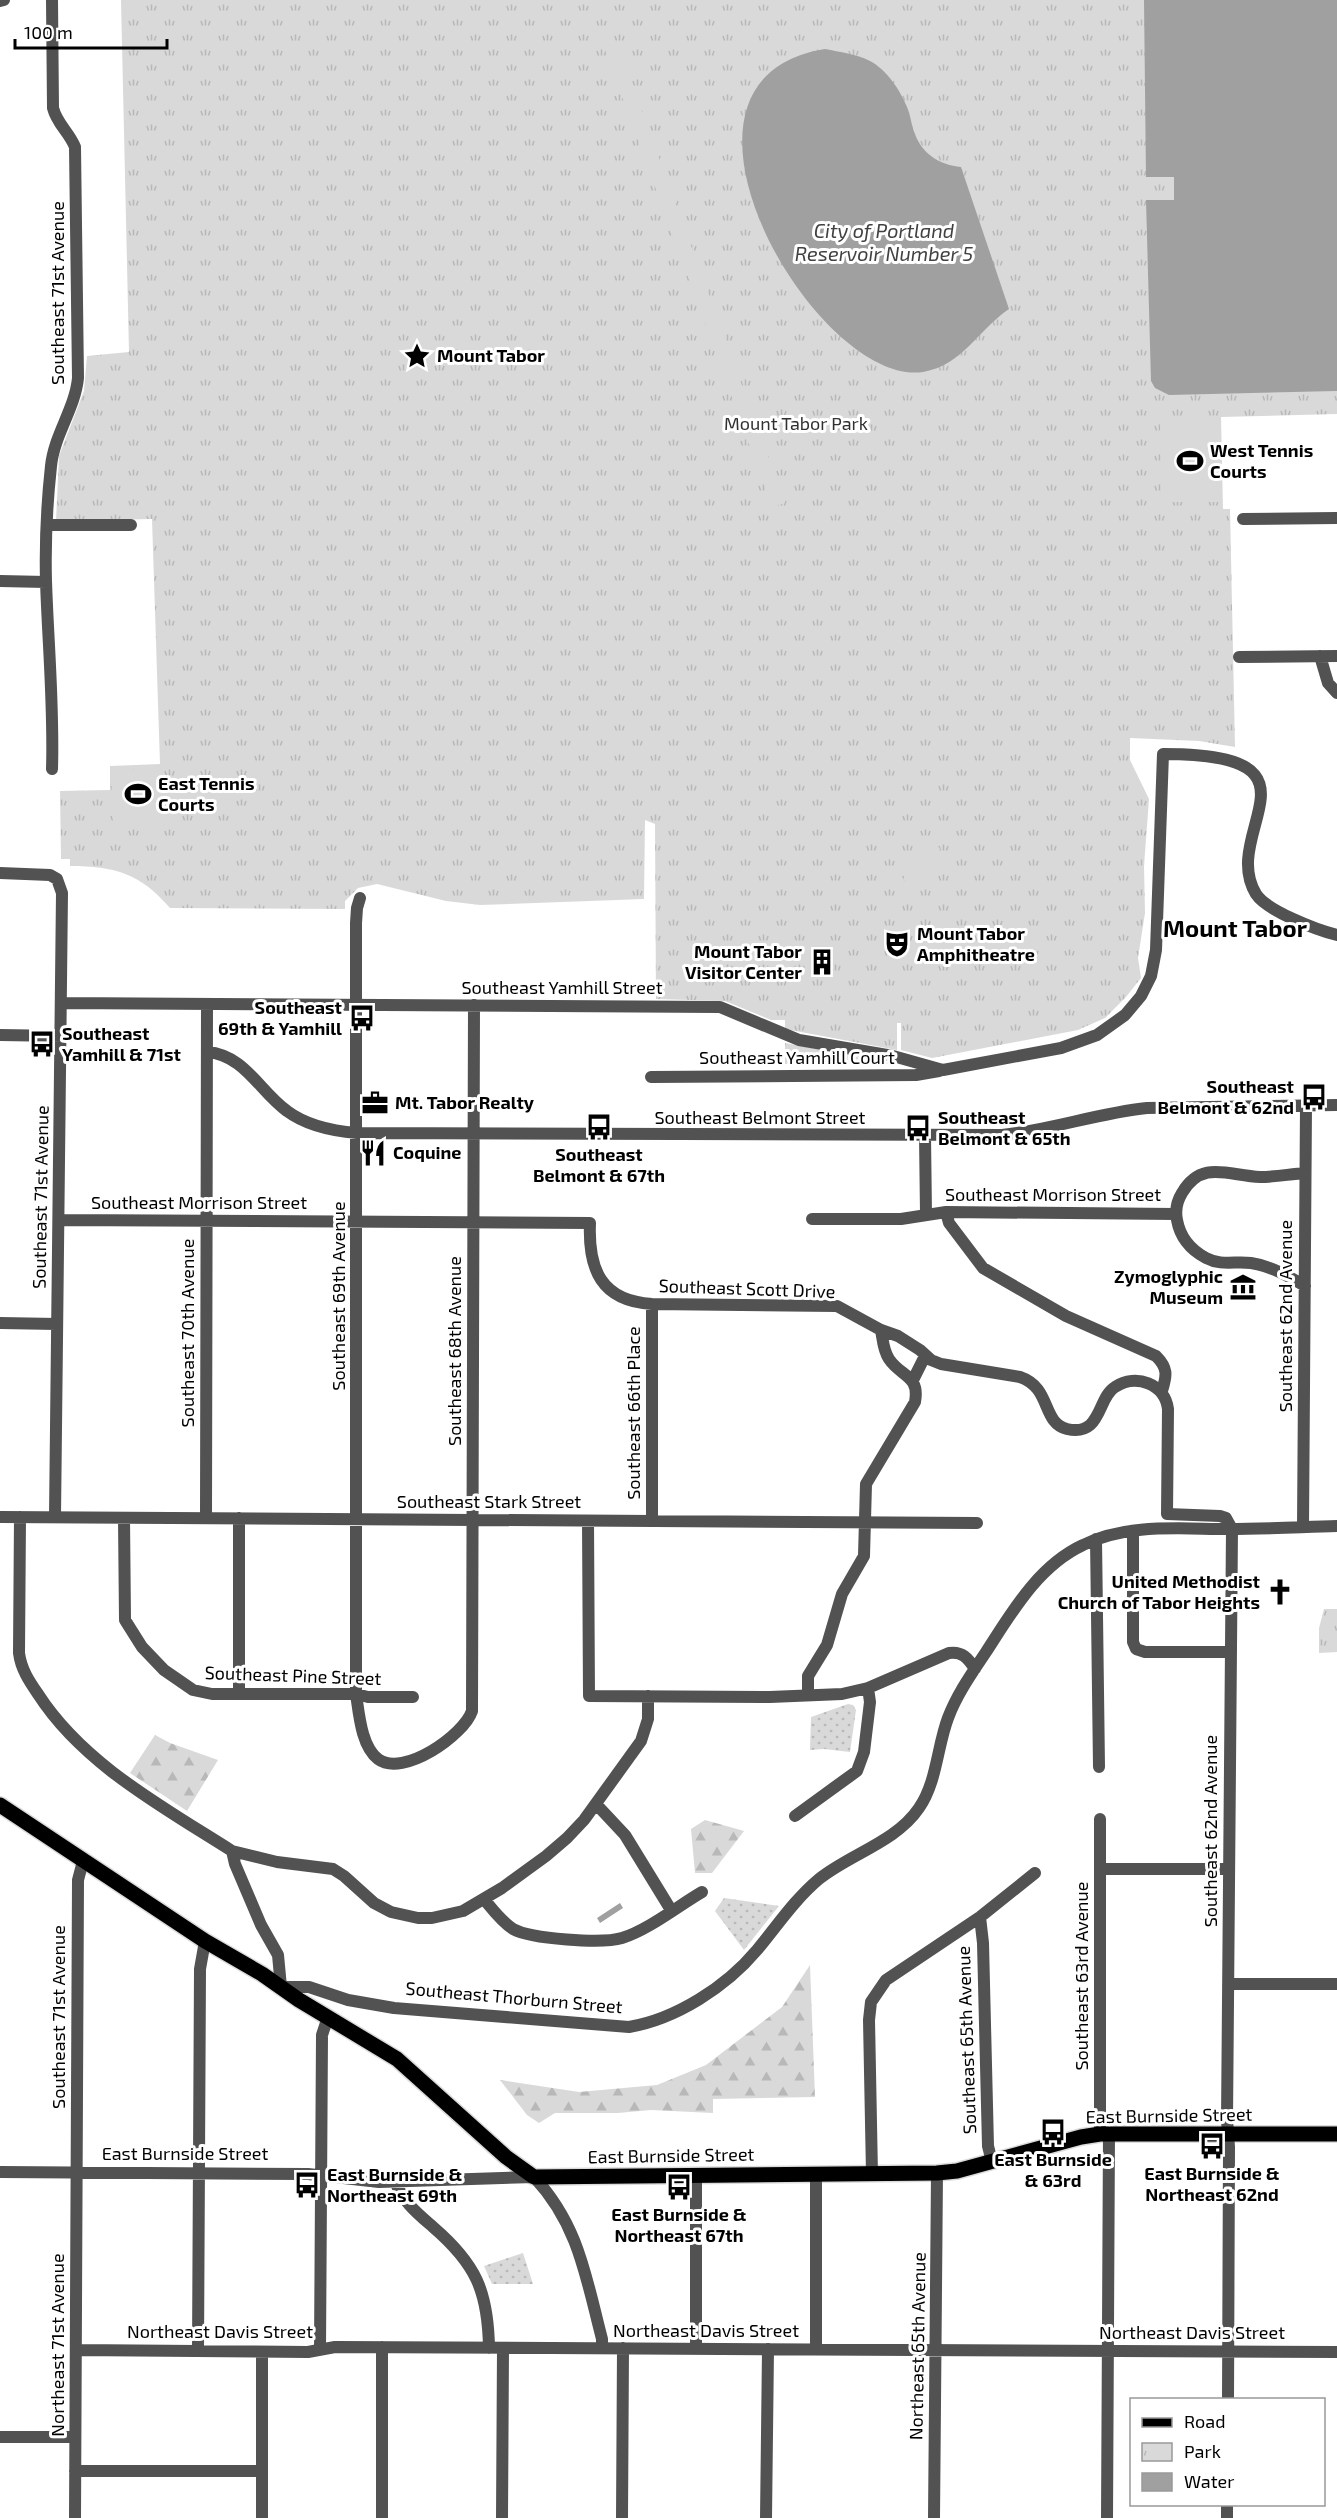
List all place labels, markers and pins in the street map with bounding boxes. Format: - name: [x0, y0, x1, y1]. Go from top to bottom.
- place icon: Mount Tabor: [402, 341, 432, 371]
- place label: Mount Tabor: [437, 344, 545, 366]
- place label: West Tennis Courts: [1210, 439, 1313, 482]
- sports icon: West Tennis Courts: [1175, 446, 1205, 476]
- place label: East Tennis Courts: [158, 772, 254, 815]
- sports icon: East Tennis Courts: [123, 779, 153, 809]
- place label: Mount Tabor Amphitheatre: [917, 922, 1035, 965]
- theatre icon: Mount Tabor Amphitheatre: [882, 929, 912, 959]
- place label: Mount Tabor Visitor Center: [685, 940, 802, 983]
- building icon: Mount Tabor Visitor Center: [807, 947, 837, 977]
- place label: Southeast 69th & Yamhill: [218, 996, 343, 1039]
- bus stop icon: Southeast 69th & Yamhill: [347, 1003, 377, 1033]
- place label: Southeast Yamhill & 71st: [62, 1022, 182, 1065]
- bus stop icon: Southeast Yamhill & 71st: [27, 1029, 57, 1059]
- place label: Southeast Belmont & 62nd: [1158, 1075, 1295, 1118]
- bus stop icon: Southeast Belmont & 62nd: [1299, 1082, 1329, 1112]
- office icon: Mt. Tabor Realty: [360, 1088, 390, 1118]
- place label: Mt. Tabor Realty: [395, 1091, 535, 1113]
- place label: Southeast Belmont & 65th: [938, 1106, 1071, 1149]
- bus stop icon: Southeast Belmont & 67th: [584, 1112, 614, 1142]
- bus stop icon: Southeast Belmont & 65th: [903, 1113, 933, 1143]
- restaurant icon: Coquine: [358, 1138, 388, 1168]
- place label: Coquine: [393, 1141, 462, 1163]
- place label: Southeast Belmont & 67th: [533, 1143, 665, 1186]
- place label: Zymoglyphic Museum: [1114, 1265, 1223, 1308]
- museum icon: Zymoglyphic Museum: [1228, 1272, 1258, 1302]
- place label: United Methodist Church of Tabor Heights: [1058, 1570, 1261, 1613]
- church icon: United Methodist Church of Tabor Heights: [1265, 1577, 1295, 1607]
- bus stop icon: East Burnside & 63rd: [1038, 2117, 1068, 2147]
- bus stop icon: East Burnside & Northeast 62nd: [1197, 2131, 1227, 2161]
- place label: East Burnside & 63rd: [994, 2148, 1112, 2191]
- place label: East Burnside & Northeast 62nd: [1144, 2162, 1280, 2205]
- place label: East Burnside & Northeast 69th: [327, 2163, 462, 2206]
- bus stop icon: East Burnside & Northeast 69th: [292, 2170, 322, 2200]
- bus stop icon: East Burnside & Northeast 67th: [664, 2172, 694, 2202]
- place label: East Burnside & Northeast 67th: [611, 2203, 747, 2246]

